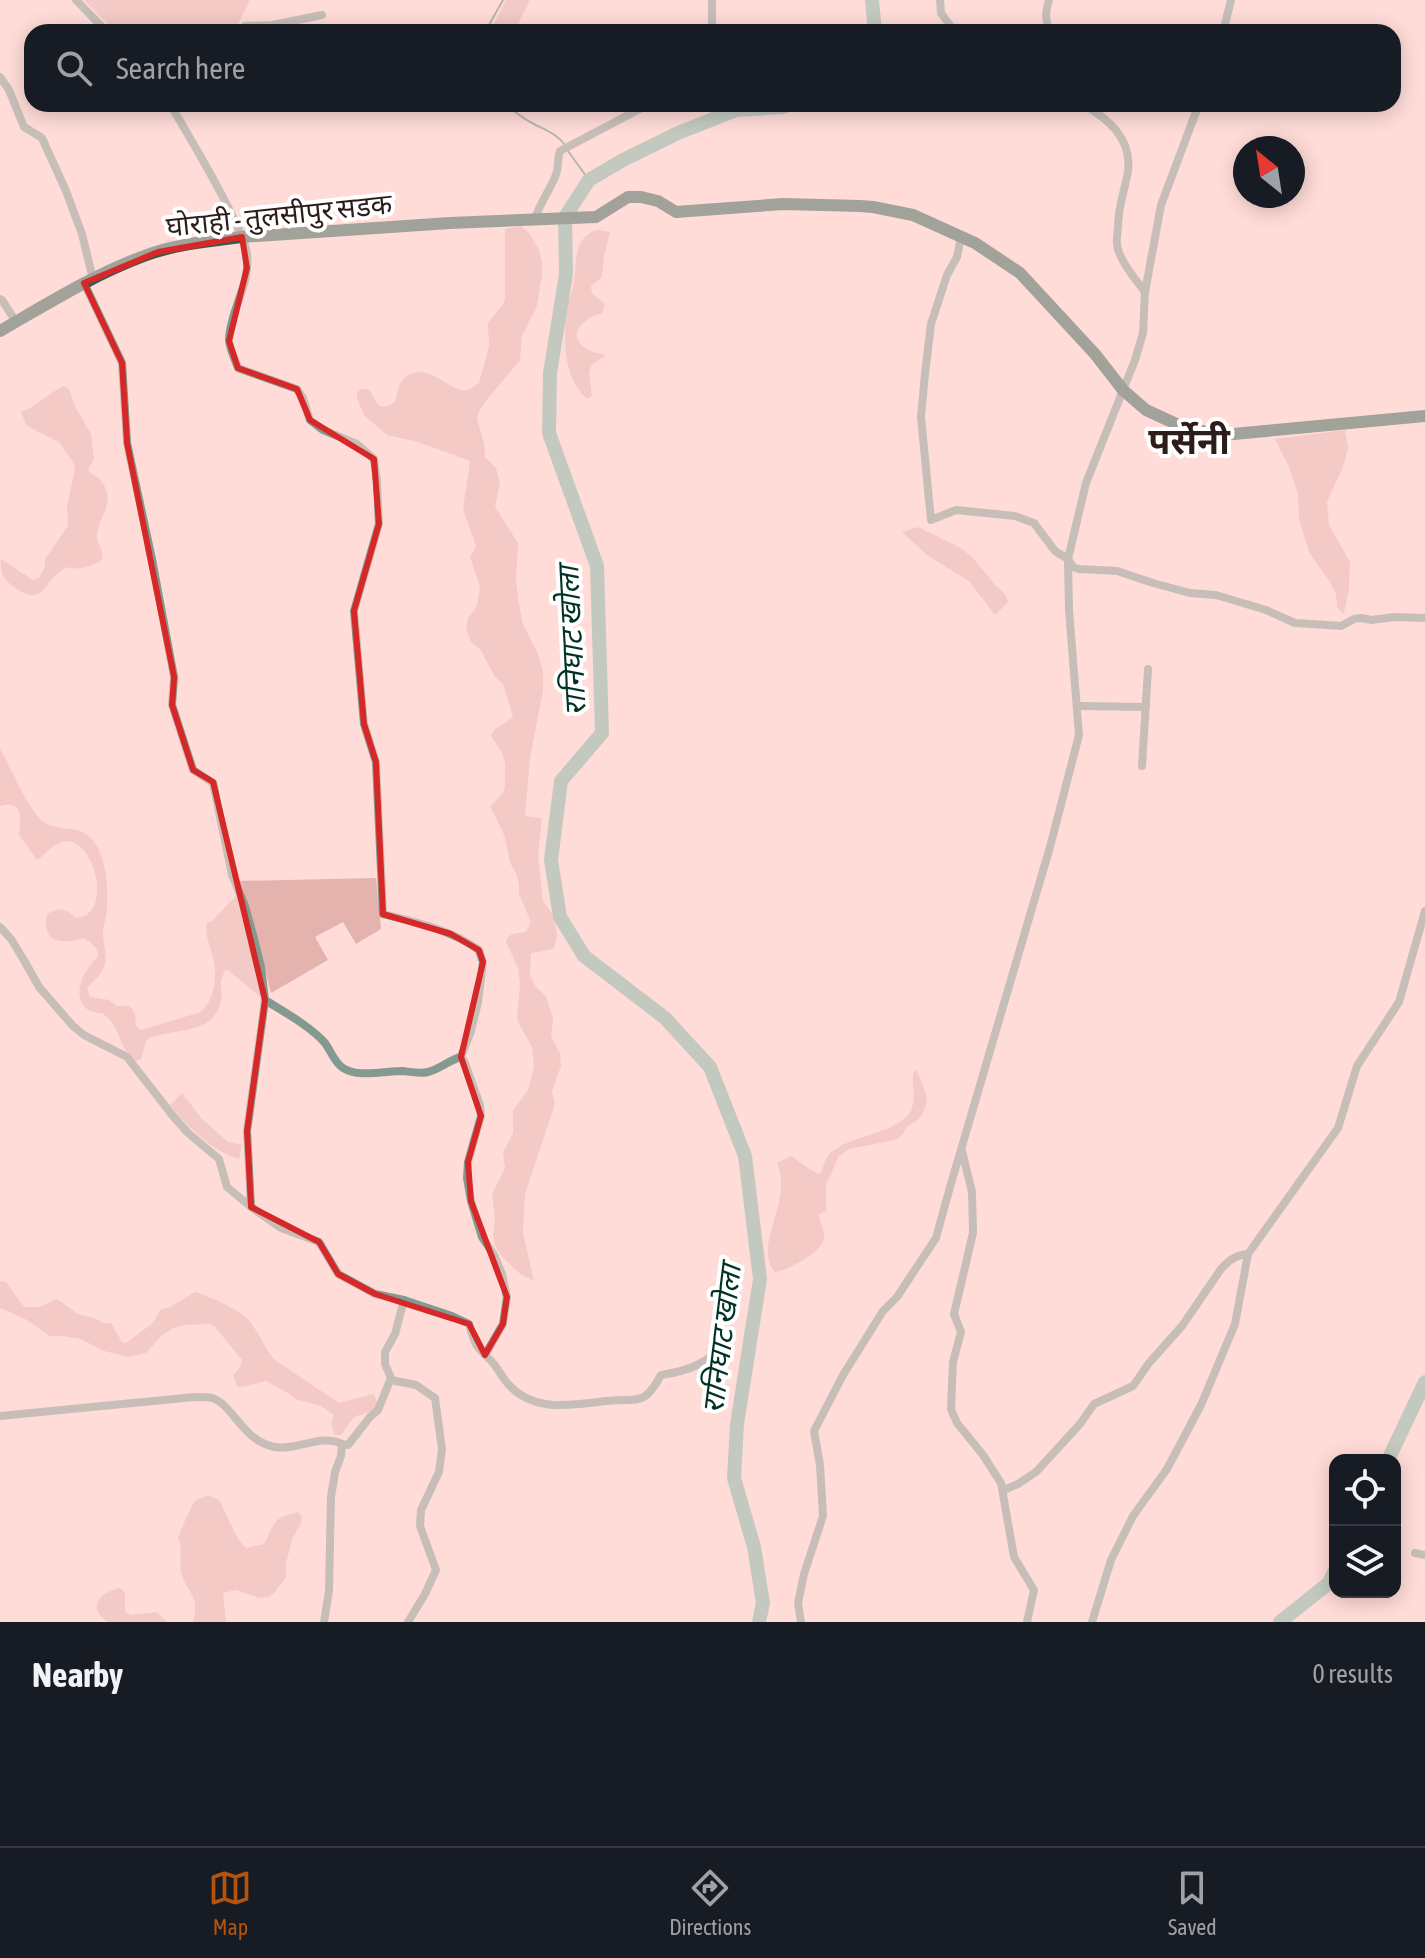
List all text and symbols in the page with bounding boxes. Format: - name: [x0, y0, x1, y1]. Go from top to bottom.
- search box: [24, 24, 1401, 112]
- icon: search: [52, 46, 96, 90]
- text: Search here: [116, 51, 245, 85]
- north arrow: [1233, 136, 1305, 208]
- street label: घोराही - तुलसीपुर सडक: [164, 187, 394, 245]
- district label: पर्सेनी: [1148, 420, 1231, 462]
- water label: रानिघाट खोला: [550, 560, 592, 717]
- water label: रानिघाट खोला: [695, 1257, 748, 1415]
- map controls: [1329, 1454, 1401, 1598]
- button: locate: [1329, 1454, 1401, 1526]
- button: layers: [1329, 1526, 1401, 1598]
- text: Nearby: [32, 1655, 123, 1694]
- text: 0 results: [1312, 1659, 1393, 1689]
- tab: Map: [208, 1866, 252, 1940]
- tab: Directions: [669, 1866, 751, 1940]
- tab: Saved: [1168, 1866, 1217, 1940]

